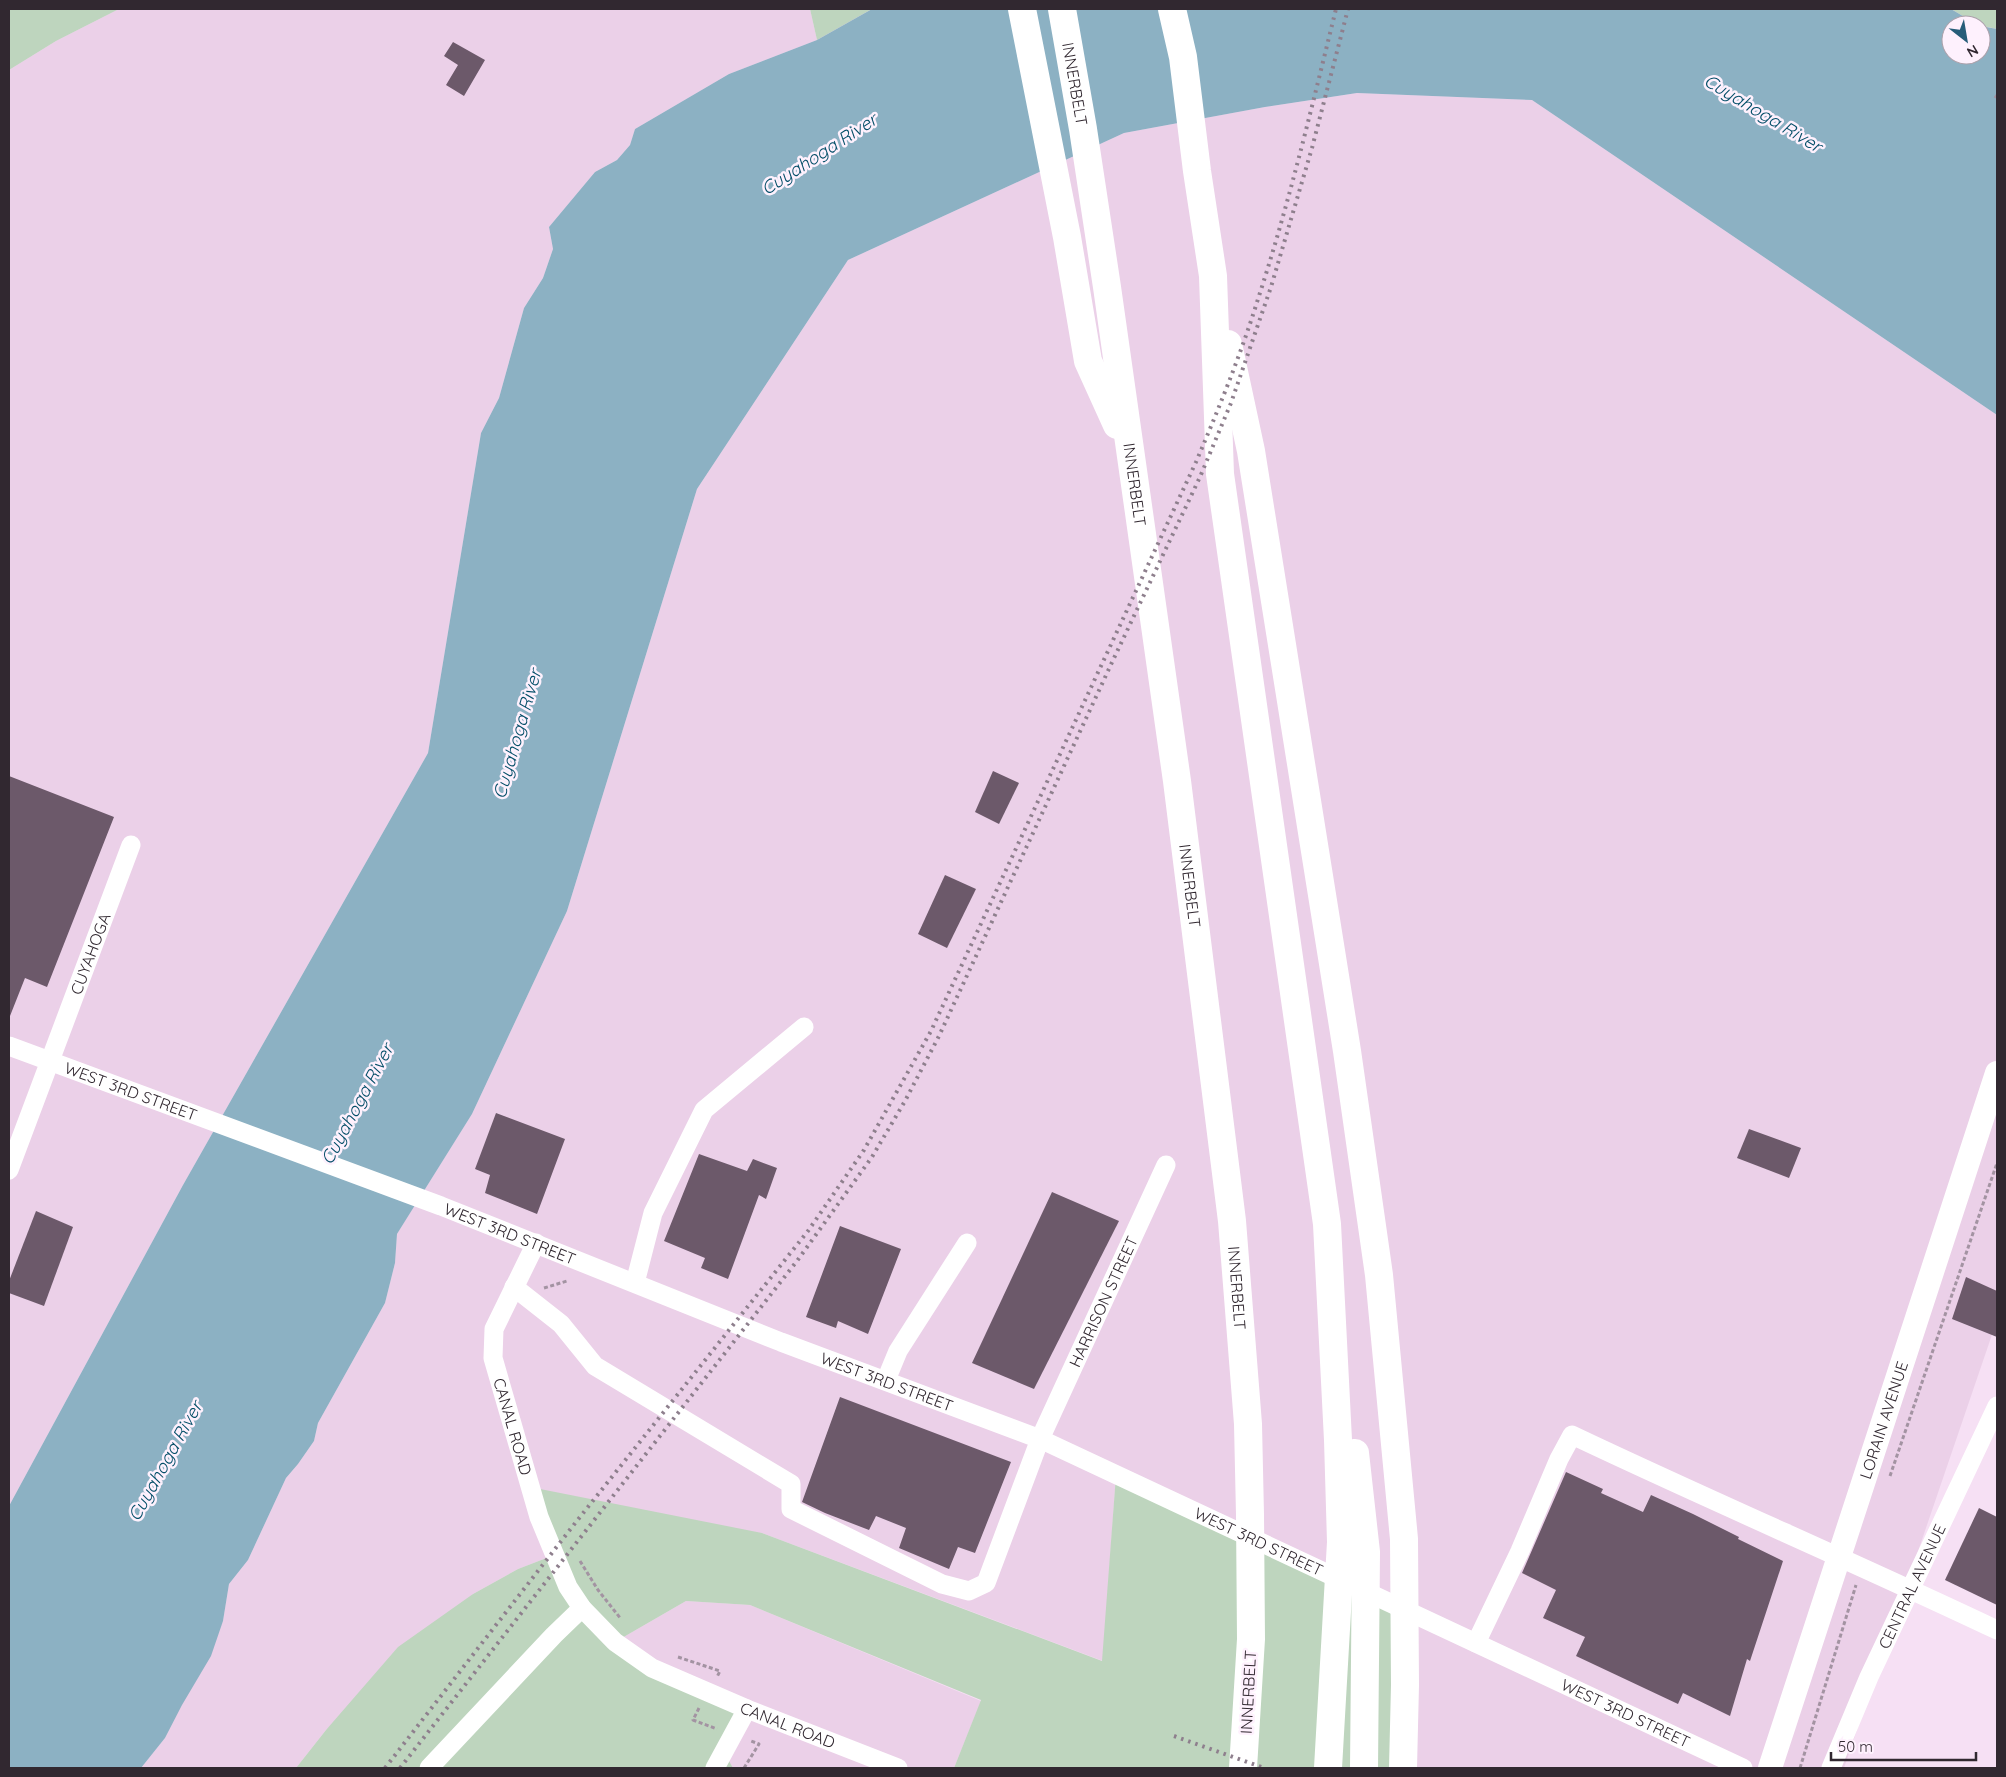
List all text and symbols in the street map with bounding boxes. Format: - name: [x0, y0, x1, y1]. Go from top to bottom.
- north arrow: [1941, 15, 1991, 65]
- street label: INNERBELT: [1058, 41, 1092, 127]
- text: N: [1964, 41, 1982, 62]
- water label: Cuyahoga River: [1700, 69, 1828, 158]
- water label: Cuyahoga River: [757, 107, 883, 200]
- street label: INNERBELT: [1119, 441, 1151, 528]
- water label: Cuyahoga River: [488, 665, 547, 801]
- street label: INNERBELT: [1175, 843, 1205, 929]
- street label: CUYAHOGA: [66, 910, 115, 997]
- water label: Cuyahoga River: [315, 1038, 399, 1168]
- street label: WEST 3RD STREET: [62, 1057, 200, 1125]
- street label: WEST 3RD STREET: [441, 1198, 579, 1269]
- street label: HARRISON STREET: [1064, 1233, 1142, 1370]
- street label: INNERBELT: [1224, 1245, 1251, 1331]
- street label: WEST 3RD STREET: [818, 1348, 956, 1416]
- street label: LORAIN AVENUE: [1855, 1359, 1912, 1481]
- street label: CANAL ROAD: [489, 1375, 536, 1477]
- water label: Cuyahoga River: [123, 1395, 208, 1525]
- street label: WEST 3RD STREET: [1191, 1503, 1327, 1580]
- street label: CENTRAL AVENUE: [1874, 1521, 1950, 1652]
- street label: INNERBELT: [1236, 1649, 1260, 1734]
- street label: WEST 3RD STREET: [1558, 1674, 1693, 1752]
- street label: CANAL ROAD: [737, 1697, 838, 1752]
- scale bar: [1831, 1730, 1976, 1762]
- text: 50 m: [1838, 1737, 1873, 1756]

